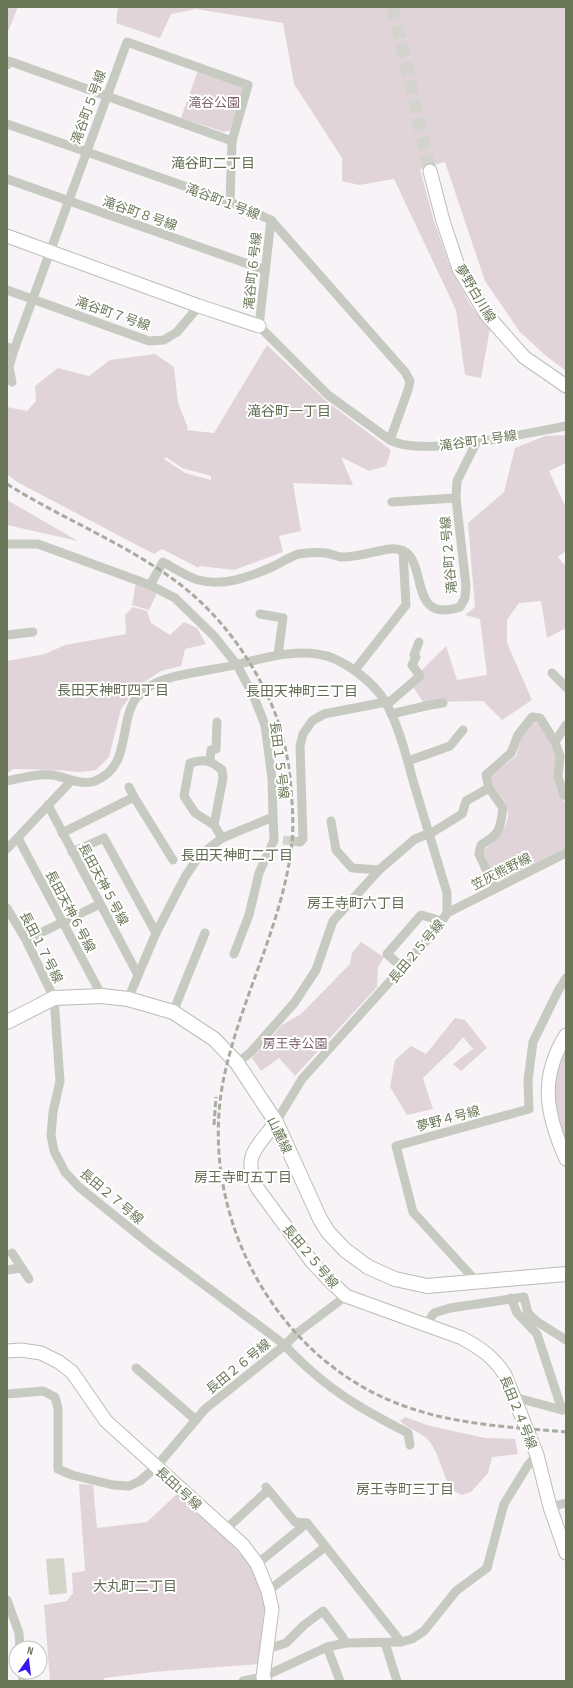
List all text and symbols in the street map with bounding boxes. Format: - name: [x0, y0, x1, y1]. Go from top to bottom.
- street label: 滝谷町５号線: [68, 68, 110, 147]
- park label: 滝谷公園: [188, 95, 240, 111]
- district label: 滝谷町二丁目: [171, 155, 255, 172]
- street label: 滝谷町１号線: [183, 180, 262, 223]
- street label: 滝谷町８号線: [100, 194, 179, 234]
- street label: 滝谷町６号線: [241, 231, 265, 311]
- street label: 夢野白川線: [452, 262, 499, 325]
- street label: 滝谷町７号線: [73, 294, 152, 334]
- district label: 滝谷町一丁目: [247, 403, 331, 420]
- street label: 滝谷町１号線: [438, 428, 518, 454]
- street label: 滝谷町２号線: [438, 515, 460, 594]
- district label: 長田天神町四丁目: [57, 682, 169, 699]
- district label: 長田天神町三丁目: [246, 683, 358, 700]
- street label: 長田１５号線: [266, 720, 292, 800]
- street label: 長田天神５号線: [75, 841, 132, 928]
- district label: 長田天神町二丁目: [181, 847, 293, 864]
- street label: 笠灰熊野線: [469, 850, 534, 894]
- street label: 長田天神６号線: [42, 868, 99, 955]
- district label: 房王寺町六丁目: [307, 895, 405, 912]
- street label: 長田１７号線: [16, 909, 66, 986]
- street label: 長田２５号線: [386, 917, 448, 987]
- park label: 房王寺公園: [262, 1036, 328, 1052]
- street label: 夢野４号線: [415, 1103, 482, 1135]
- street label: 山麓線: [263, 1114, 295, 1156]
- street label: 長田２７号線: [76, 1166, 146, 1228]
- district label: 房王寺町五丁目: [194, 1169, 292, 1186]
- street label: 長田２５号線: [279, 1222, 341, 1292]
- street label: 長田２６号線: [203, 1336, 274, 1398]
- street label: 長田２４号線: [496, 1373, 540, 1452]
- street label: 長田1号線: [152, 1464, 205, 1514]
- district label: 房王寺町三丁目: [356, 1481, 454, 1498]
- district label: 大丸町二丁目: [93, 1578, 177, 1595]
- north arrow: [8, 1640, 48, 1680]
- text: N: [26, 1644, 35, 1658]

